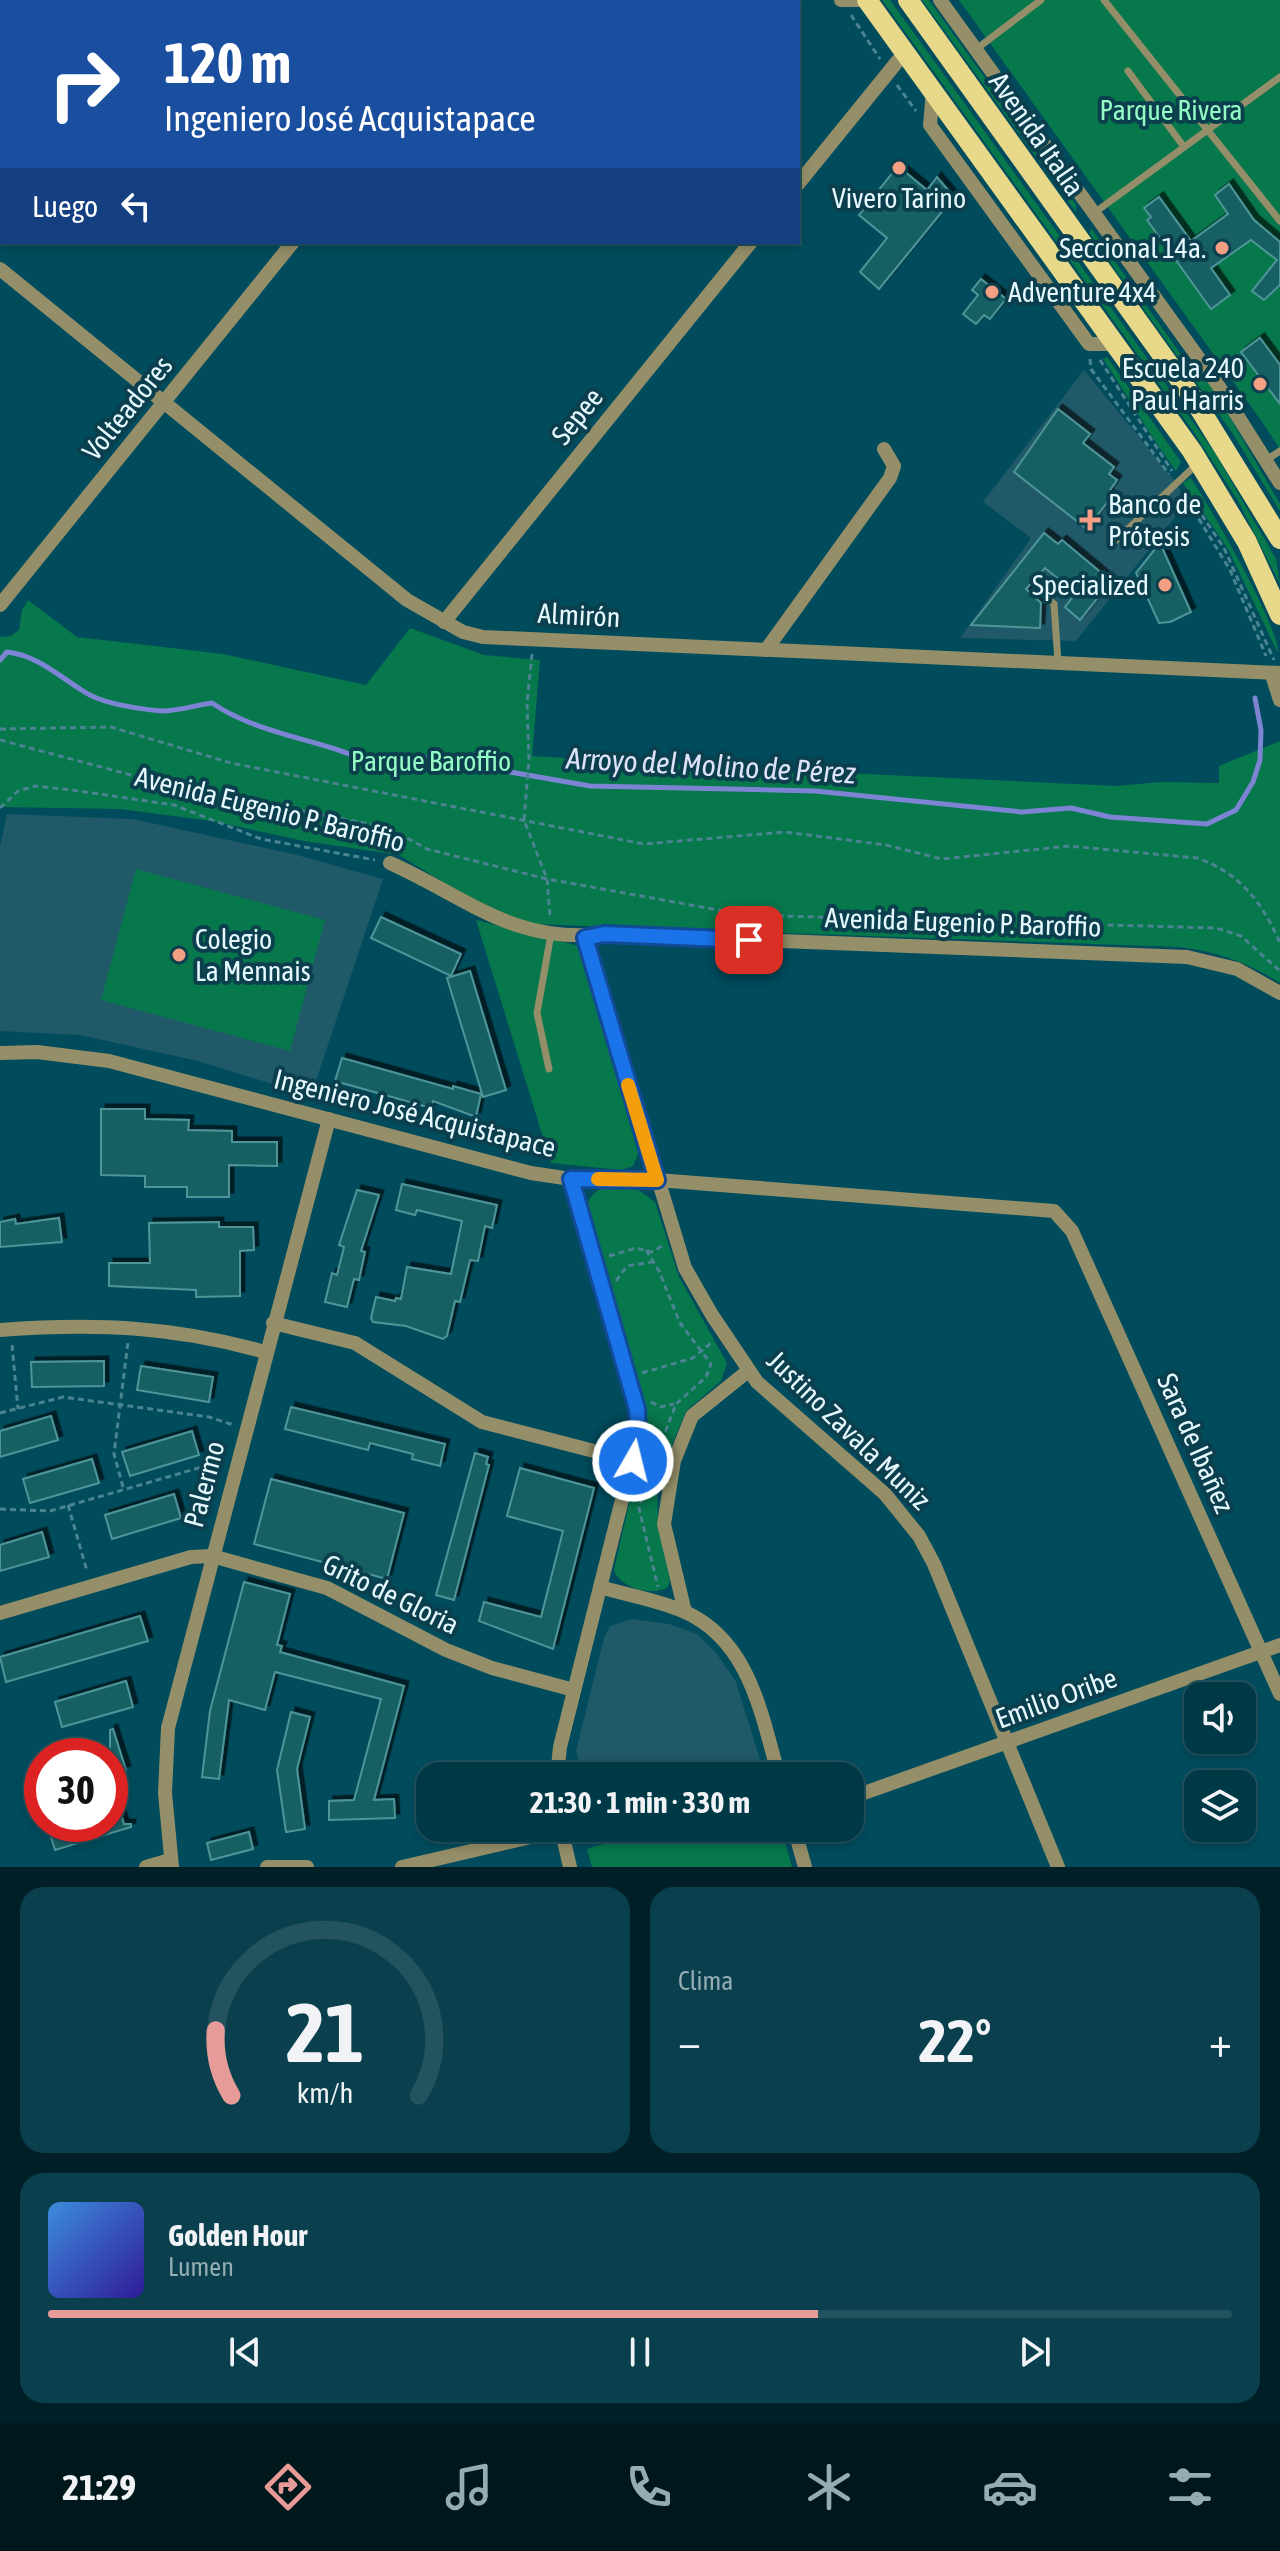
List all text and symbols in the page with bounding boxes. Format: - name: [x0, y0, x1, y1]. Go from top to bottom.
- text: 120 m: [164, 31, 291, 95]
- icon: right: [32, 32, 136, 136]
- street label: Avenida Italia: [983, 66, 1091, 202]
- park label: Parque Rivera: [1100, 94, 1242, 126]
- text: Ingeniero José Acquistapace: [164, 97, 536, 139]
- marker: Vivero Tarino: [890, 159, 908, 177]
- place label: Vivero Tarino: [832, 182, 966, 214]
- icon: left: [114, 184, 158, 228]
- text: Luego: [32, 189, 98, 223]
- place label: Seccional 14a.: [1059, 232, 1206, 264]
- marker: Seccional 14a.: [1213, 239, 1231, 257]
- place label: Adventure 4x4: [1008, 276, 1157, 308]
- marker: Adventure 4x4: [983, 283, 1001, 301]
- street label: Volteadores: [75, 350, 179, 466]
- place label: Escuela 240 Paul Harris: [1122, 352, 1244, 416]
- marker: Escuela 240 Paul Harris: [1251, 375, 1269, 393]
- street label: Sepee: [545, 381, 609, 451]
- place label: Banco de Prótesis: [1108, 488, 1201, 552]
- marker: Banco de Prótesis: [1079, 509, 1101, 531]
- place label: Specialized: [1032, 569, 1149, 601]
- marker: Specialized: [1156, 576, 1174, 594]
- street label: Almirón: [537, 597, 621, 633]
- water label: Arroyo del Molino de Pérez: [564, 740, 857, 790]
- park label: Parque Baroffio: [351, 745, 511, 777]
- street label: Avenida Eugenio P. Baroffio: [132, 760, 408, 858]
- street label: Avenida Eugenio P. Baroffio: [824, 901, 1102, 943]
- pin: [715, 906, 783, 974]
- icon: arrive: [727, 918, 771, 962]
- place label: Colegio La Mennais: [195, 923, 311, 987]
- marker: Colegio La Mennais: [170, 946, 188, 964]
- street label: Ingeniero José Acquistapace: [271, 1063, 559, 1163]
- street label: Justino Zavala Muniz: [761, 1344, 937, 1516]
- street label: Sara de Ibañez: [1151, 1368, 1241, 1518]
- position arrow: [591, 1419, 675, 1503]
- street label: Palermo: [177, 1438, 231, 1530]
- street label: Grito de Gloria: [318, 1547, 464, 1641]
- street label: Emilio Oribe: [991, 1661, 1121, 1735]
- map controls: [1184, 1682, 1256, 1842]
- button: sound: [1184, 1682, 1256, 1754]
- speed limit sign: 30: [24, 1738, 128, 1842]
- button: layers: [1184, 1770, 1256, 1842]
- text: 21:30 · 1 min · 330 m: [530, 1785, 750, 1819]
- text: Clima: [678, 1966, 733, 1996]
- text: 21: [286, 1984, 364, 2080]
- text: 22°: [919, 2006, 991, 2075]
- text: −: [678, 2016, 701, 2066]
- text: +: [1209, 2016, 1232, 2066]
- text: km/h: [297, 2076, 353, 2109]
- text: Golden Hour: [168, 2218, 307, 2252]
- text: Lumen: [168, 2252, 234, 2282]
- icon: previous: [223, 2330, 267, 2374]
- icon: pause: [618, 2330, 662, 2374]
- icon: next: [1013, 2330, 1057, 2374]
- icon: directions: [260, 2459, 316, 2515]
- icon: music: [441, 2459, 497, 2515]
- icon: phone: [621, 2459, 677, 2515]
- icon: climate: [801, 2459, 857, 2515]
- icon: car: [982, 2459, 1038, 2515]
- icon: filters: [1162, 2459, 1218, 2515]
- text: 21:29: [62, 2466, 136, 2508]

